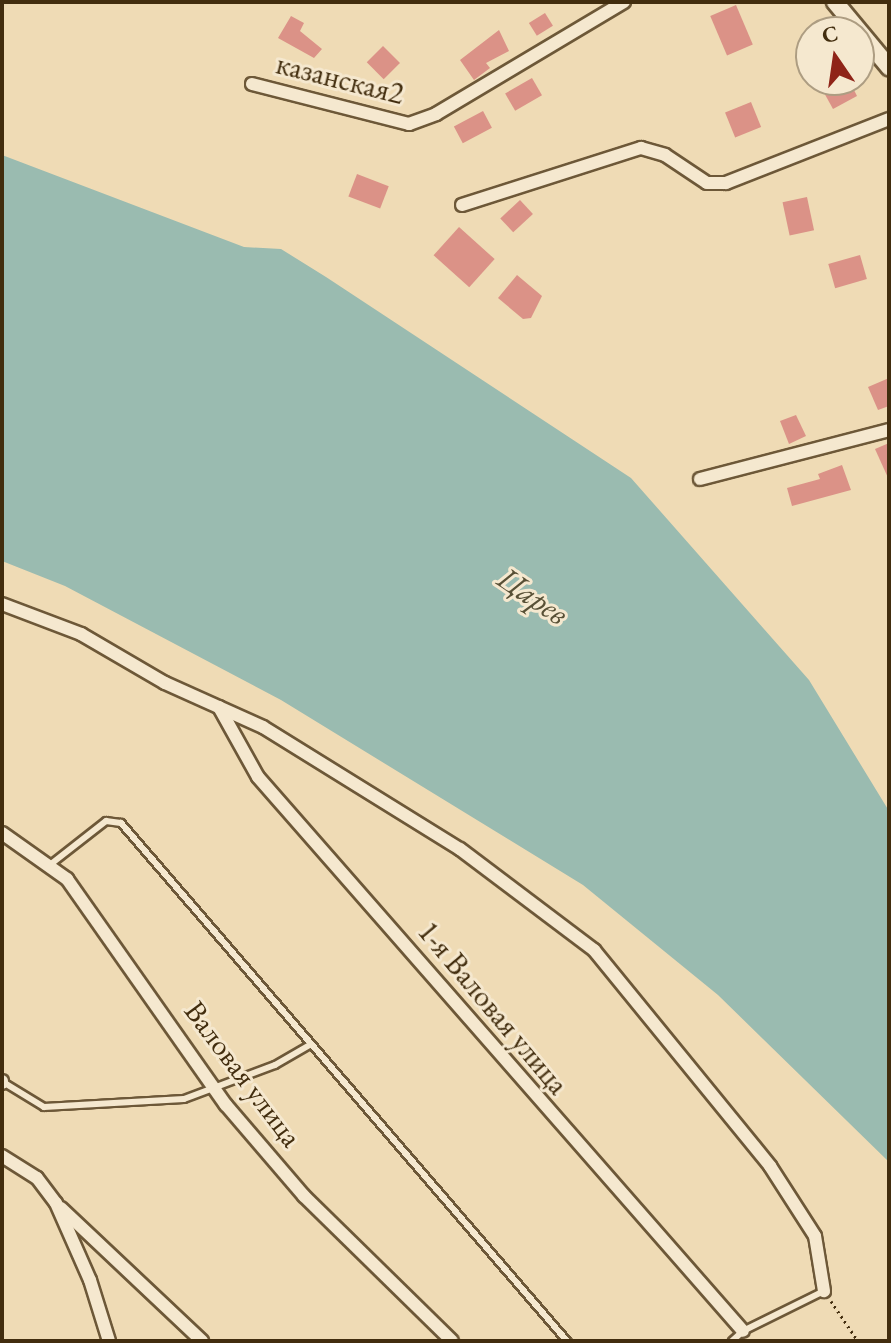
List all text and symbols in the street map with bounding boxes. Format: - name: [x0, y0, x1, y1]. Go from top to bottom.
- north arrow: [795, 16, 875, 96]
- text: С: [819, 18, 841, 50]
- street label: казанская2: [273, 46, 407, 112]
- water label: Царев: [490, 558, 576, 634]
- street label: 1-я Валовая улица: [410, 914, 576, 1102]
- street label: Валовая улица: [177, 994, 309, 1154]

